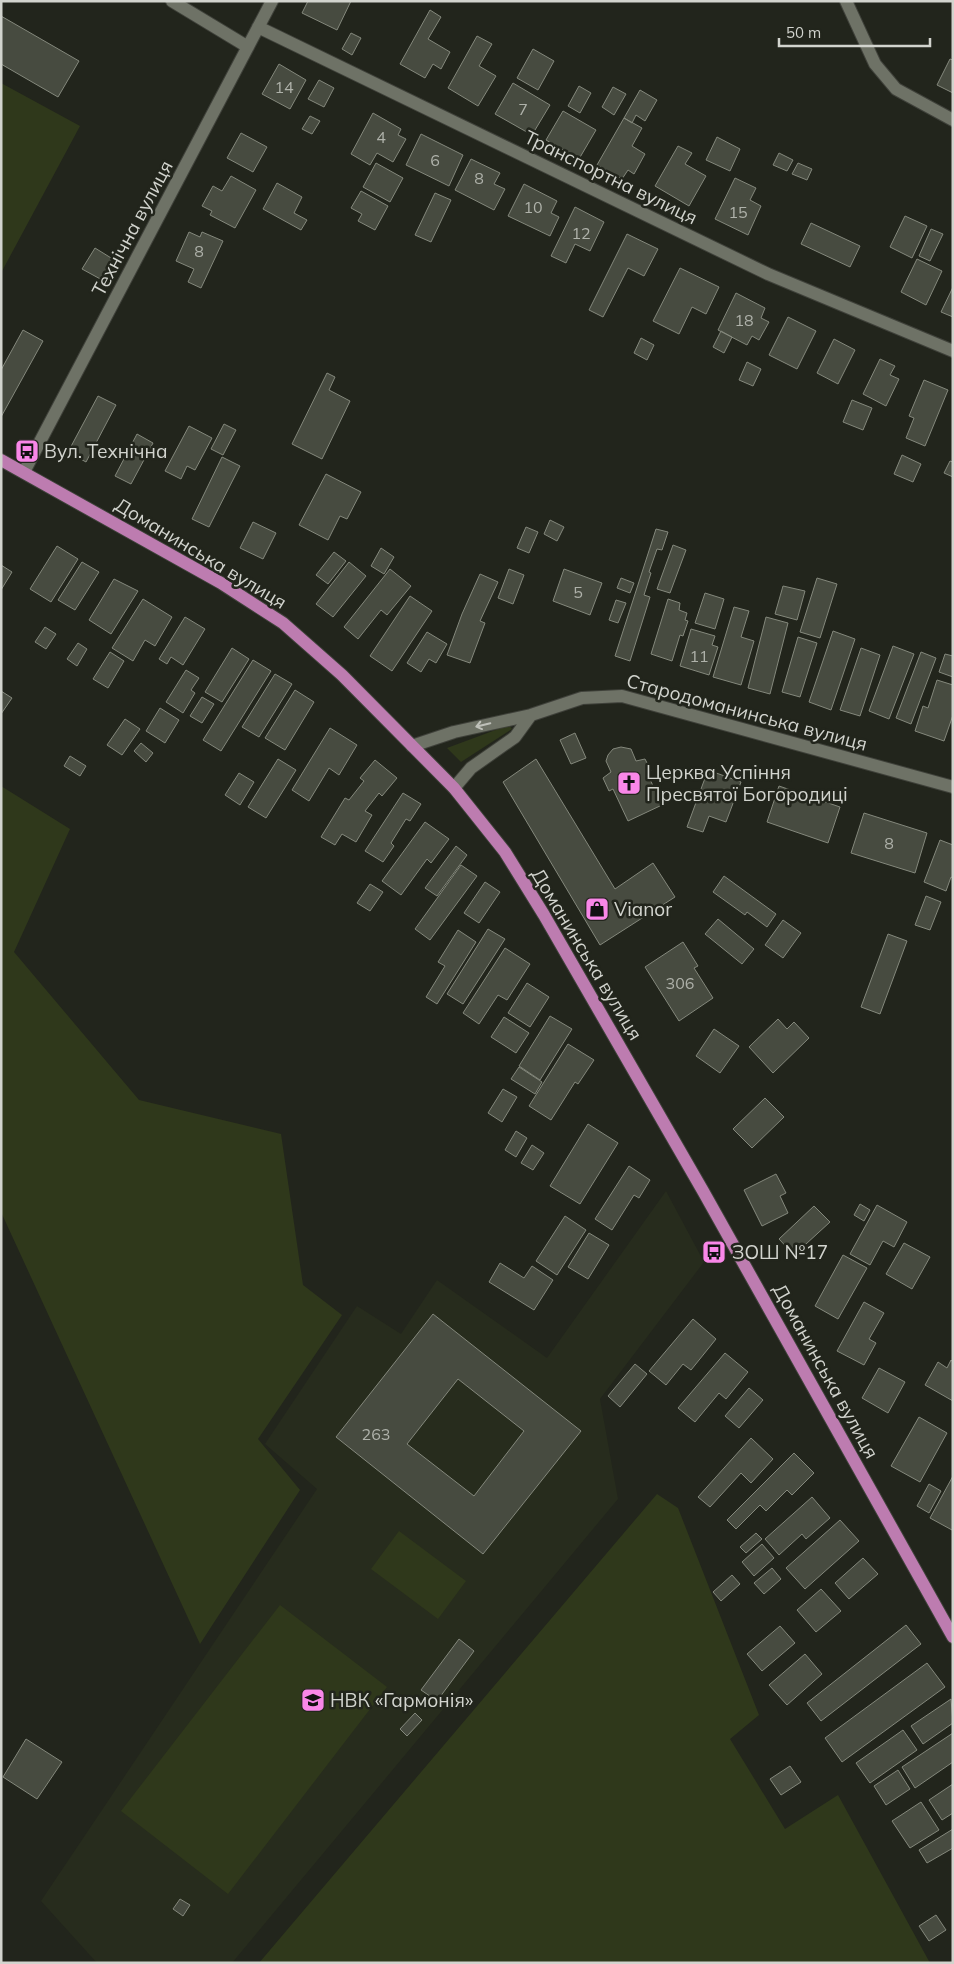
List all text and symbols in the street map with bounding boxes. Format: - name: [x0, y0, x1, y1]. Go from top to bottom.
- scale bar: [779, 15, 930, 47]
- text: 50 m: [786, 23, 821, 42]
- house number: 14: [274, 77, 294, 97]
- house number: 7: [518, 99, 528, 119]
- street label: Транспортна вулиця: [521, 125, 701, 229]
- house number: 4: [376, 127, 386, 147]
- house number: 6: [430, 150, 440, 170]
- street label: Технічна вулиця: [86, 156, 178, 300]
- house number: 8: [474, 168, 484, 188]
- house number: 10: [523, 197, 543, 217]
- house number: 15: [728, 202, 748, 222]
- house number: 12: [571, 223, 591, 243]
- house number: 8: [194, 241, 204, 261]
- house number: 18: [734, 310, 754, 330]
- bus stop icon: Вул. Технічна: [14, 438, 40, 464]
- place label: Вул. Технічна: [44, 439, 168, 463]
- street label: Доманинська вулиця: [111, 492, 291, 614]
- house number: 5: [573, 582, 583, 602]
- house number: 11: [689, 646, 709, 666]
- street label: Стародоманинська вулиця: [624, 668, 870, 756]
- one-way arrow: [476, 721, 492, 730]
- place label: Церква Успіння Пресвятої Богородиці: [646, 760, 848, 806]
- church icon: Церква Успіння Пресвятої Богородиці: [616, 770, 642, 796]
- house number: 8: [884, 833, 894, 853]
- street label: Доманинська вулиця: [526, 864, 648, 1044]
- shop icon: Vianor: [584, 896, 610, 922]
- place label: Vianor: [614, 897, 672, 921]
- house number: 306: [666, 973, 694, 993]
- bus stop icon: ЗОШ №17: [701, 1239, 727, 1265]
- place label: ЗОШ №17: [732, 1240, 828, 1264]
- street label: Доманинська вулиця: [768, 1279, 884, 1463]
- house number: 263: [362, 1424, 390, 1444]
- school or university icon: НВК «Гармонія»: [300, 1687, 326, 1713]
- place label: НВК «Гармонія»: [330, 1688, 473, 1712]

